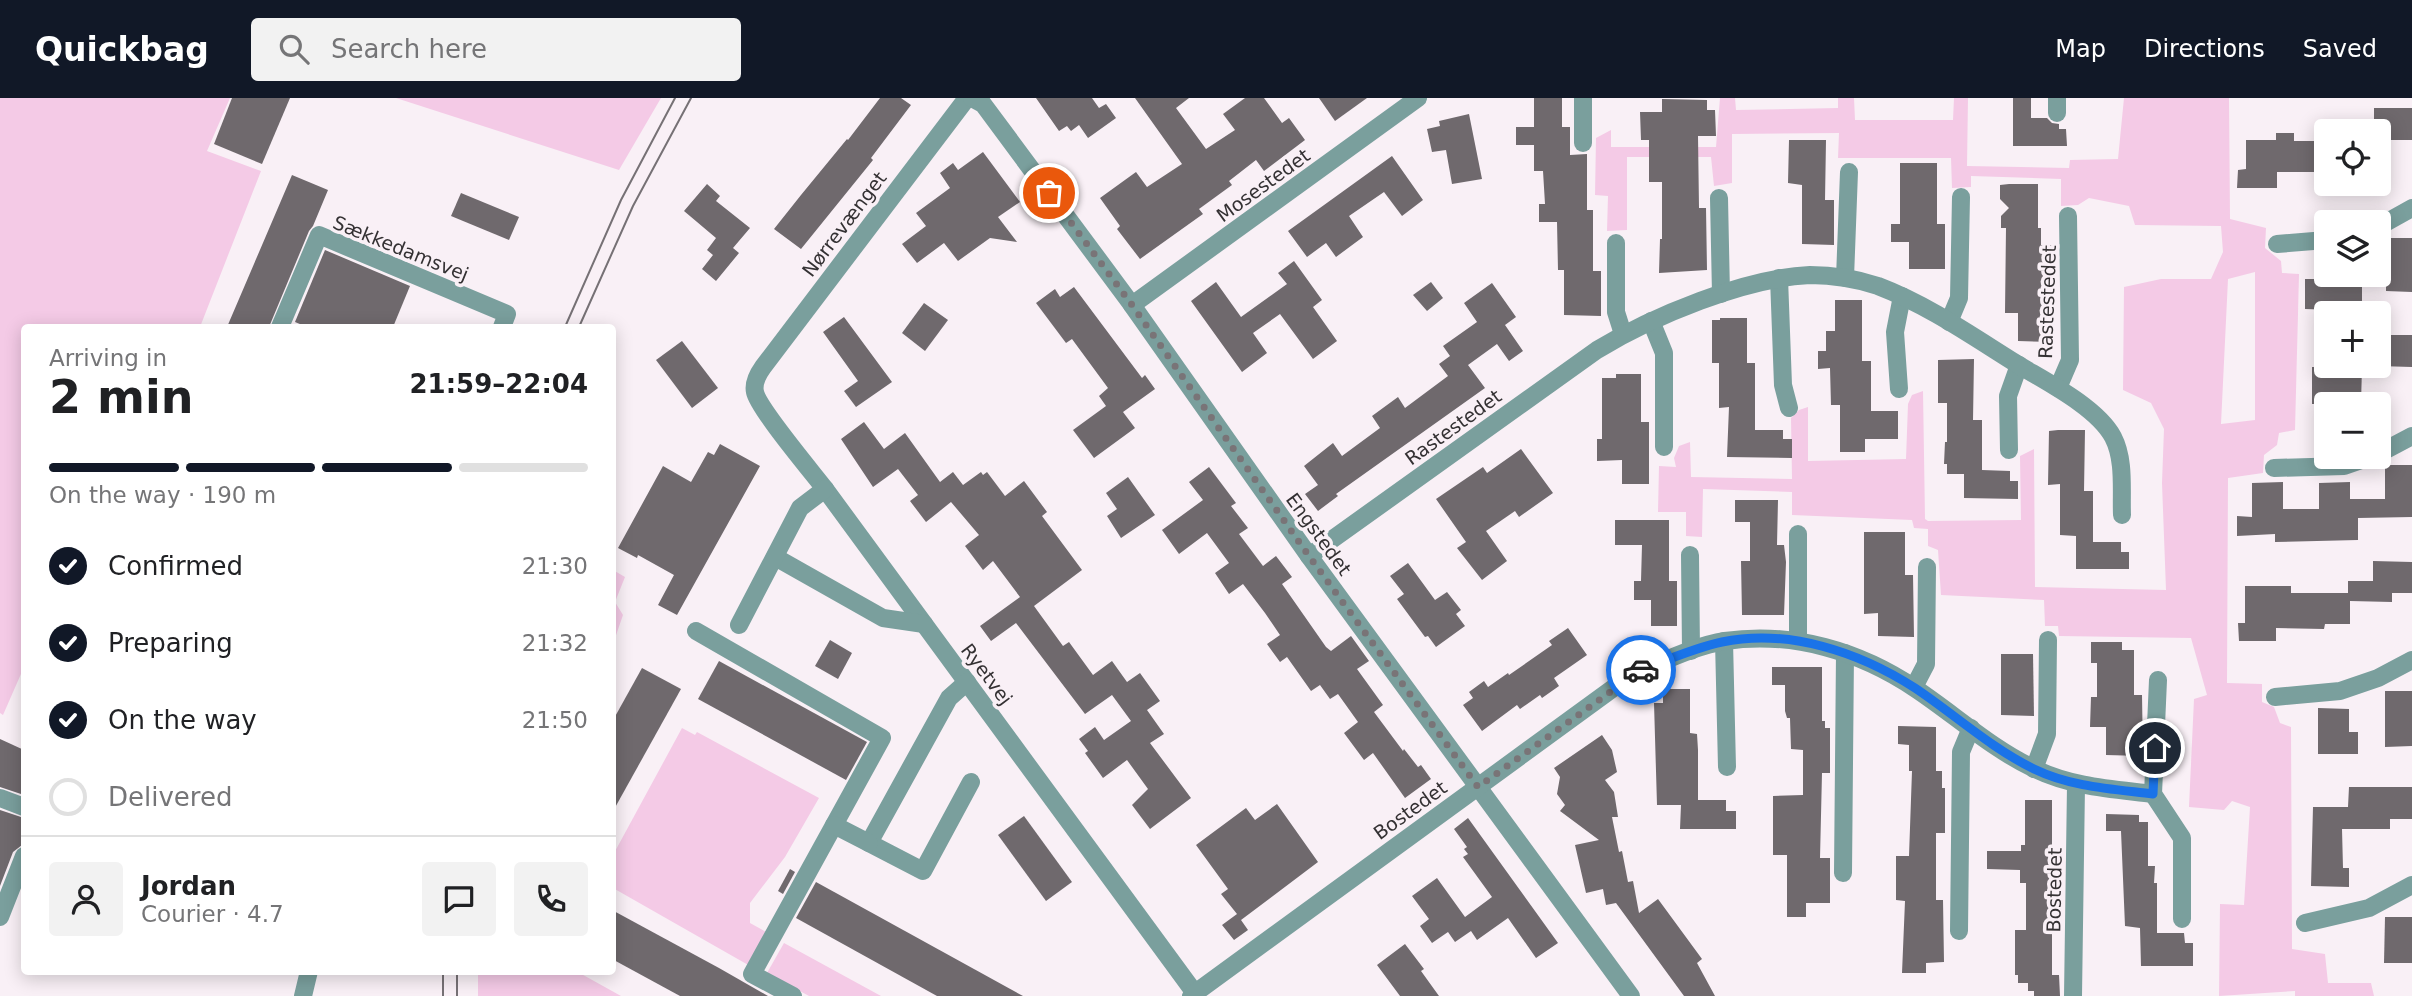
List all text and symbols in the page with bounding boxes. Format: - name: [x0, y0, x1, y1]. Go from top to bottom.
- search box: [251, 18, 741, 81]
- text: Quickbag: [35, 30, 209, 69]
- icon: search: [275, 30, 313, 68]
- text: Search here: [331, 34, 487, 64]
- text: Map: [2055, 35, 2106, 63]
- text: Directions: [2144, 35, 2265, 63]
- text: Saved: [2303, 35, 2377, 63]
- map controls: [2314, 119, 2391, 469]
- button: locate: [2314, 119, 2391, 196]
- street label: Mosestedet: [1212, 144, 1314, 226]
- pin: [1019, 163, 1079, 223]
- street label: Nørrevænget: [797, 167, 891, 281]
- icon: bag: [1030, 174, 1068, 212]
- button: layers: [2314, 210, 2391, 287]
- street label: Sækkedamsvej: [330, 211, 472, 285]
- street label: Rastestedet: [2034, 245, 2060, 359]
- button: +: [2314, 301, 2391, 378]
- text: Arriving in: [49, 345, 167, 371]
- text: 21:59–22:04: [409, 369, 588, 399]
- text: 2 min: [49, 370, 193, 424]
- street label: Rastestedet: [1401, 385, 1505, 469]
- button: −: [2314, 392, 2391, 469]
- text: On the way · 190 m: [49, 482, 276, 508]
- street label: Engstedet: [1282, 489, 1356, 579]
- icon: check: [49, 547, 87, 585]
- text: Confirmed: [108, 551, 243, 581]
- text: 21:30: [522, 553, 588, 579]
- icon: check: [49, 624, 87, 662]
- text: Preparing: [108, 628, 233, 658]
- text: 21:32: [522, 630, 588, 656]
- courier: [1606, 635, 1676, 705]
- street label: Ryetvej: [957, 639, 1017, 709]
- icon: car: [1622, 651, 1660, 689]
- icon: check: [49, 701, 87, 739]
- text: On the way: [108, 705, 257, 735]
- text: 21:50: [522, 707, 588, 733]
- pin: [2125, 718, 2185, 778]
- icon: home: [2136, 729, 2174, 767]
- street label: Bostedet: [1369, 776, 1451, 844]
- text: Delivered: [108, 782, 232, 812]
- street label: Bostedet: [2042, 847, 2066, 933]
- button: person: [49, 862, 123, 936]
- button: chat: [422, 862, 496, 936]
- button: phone: [514, 862, 588, 936]
- text: Jordan: [141, 871, 236, 901]
- text: Courier · 4.7: [141, 901, 284, 927]

